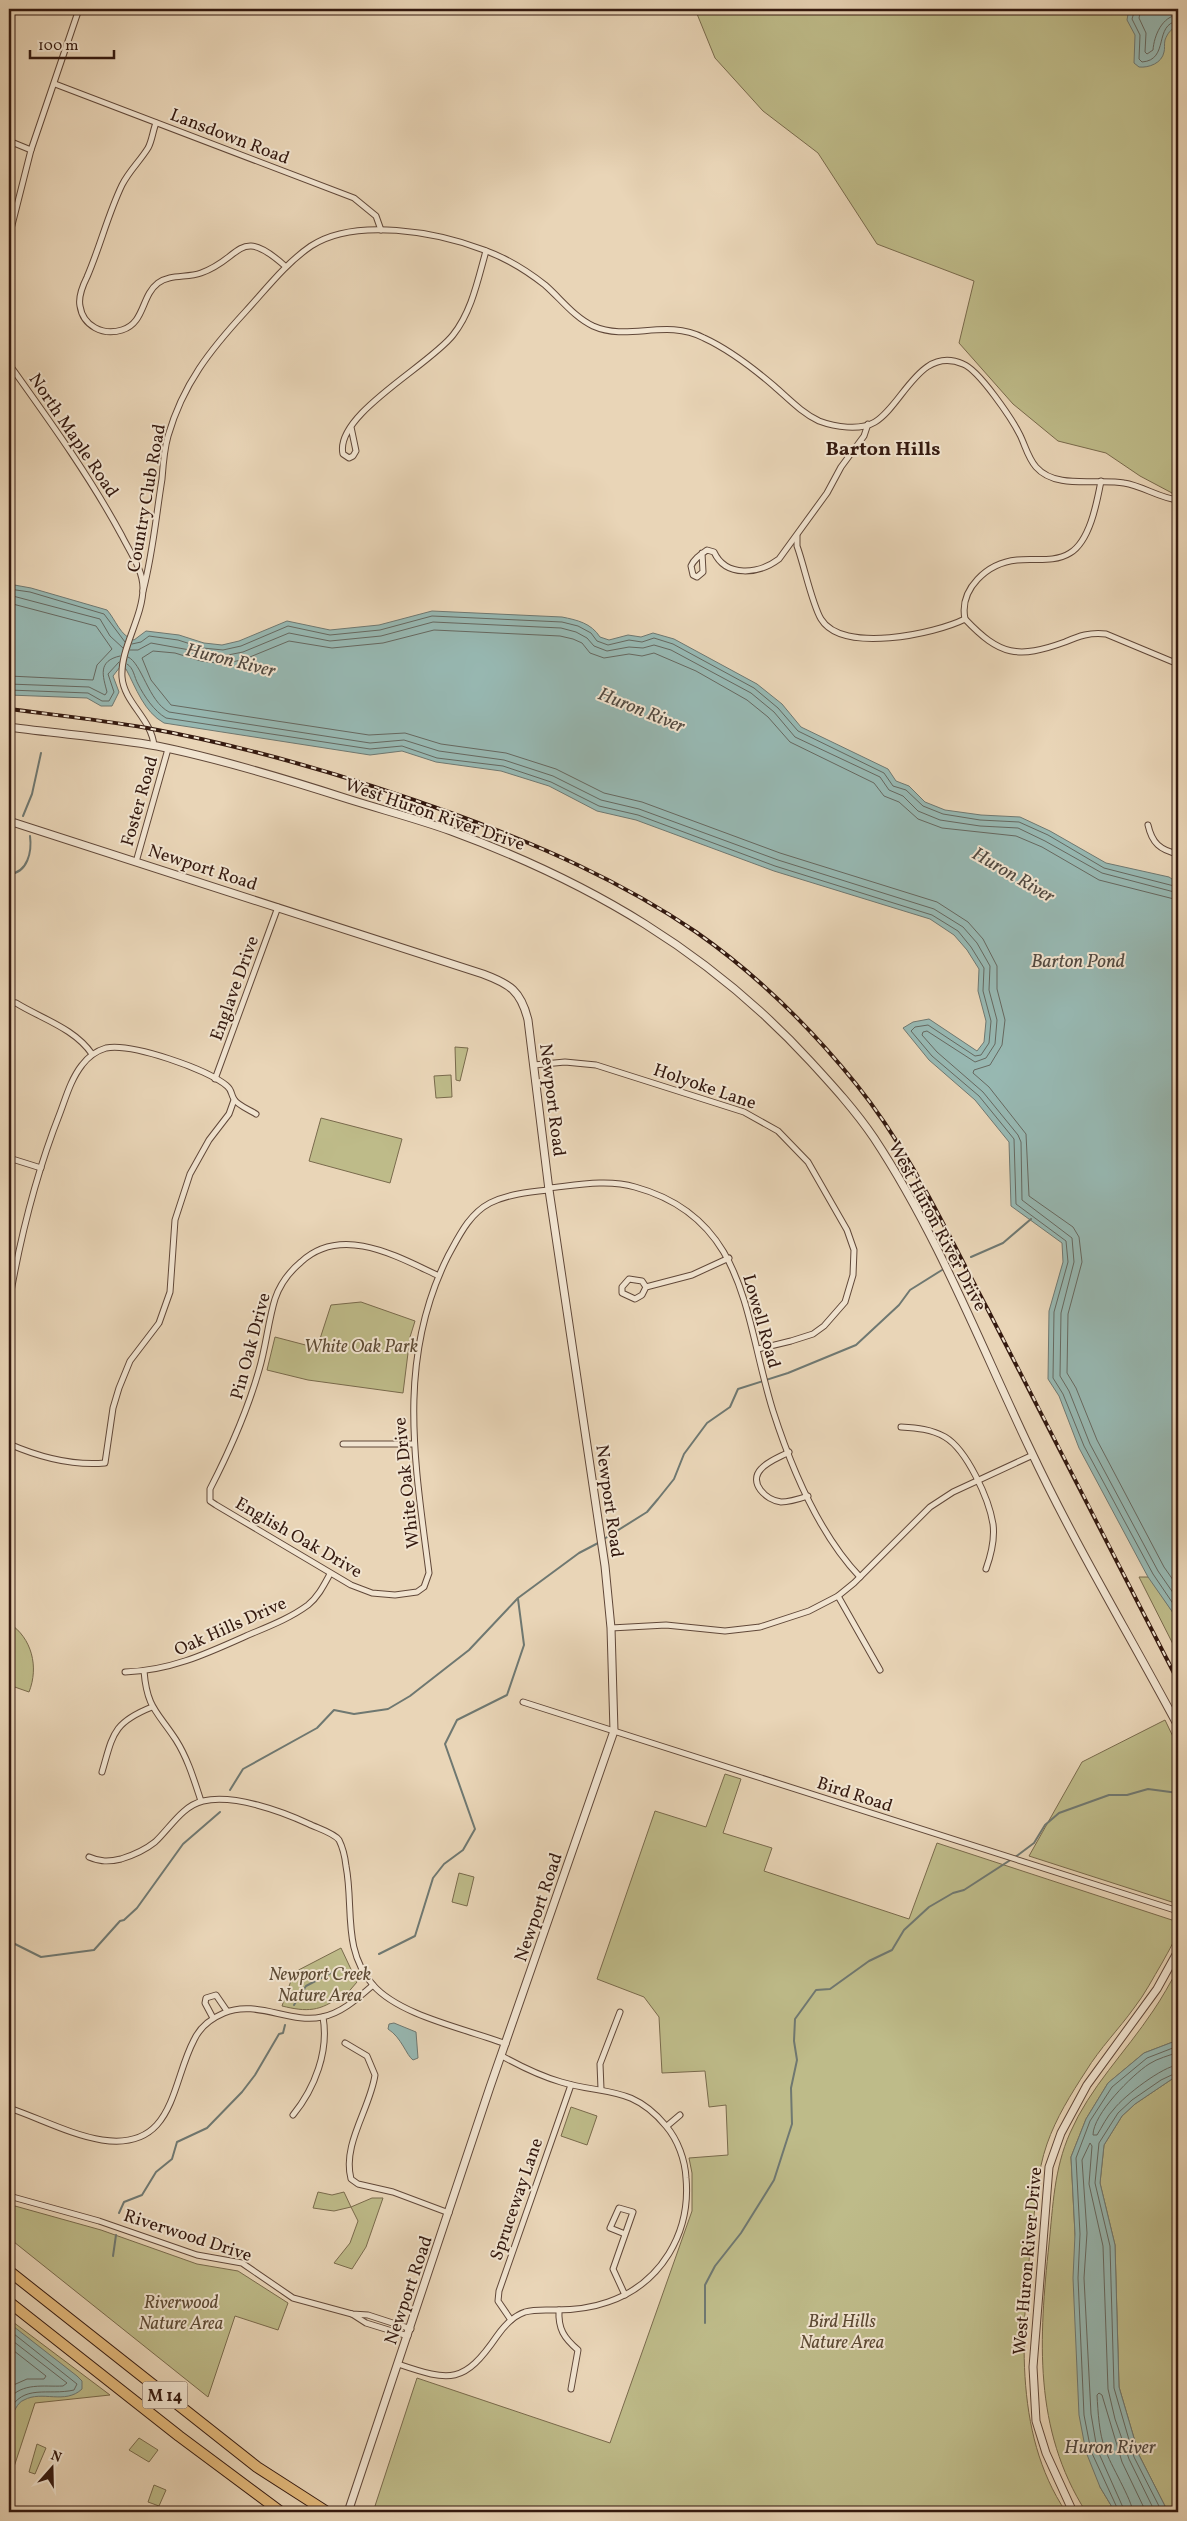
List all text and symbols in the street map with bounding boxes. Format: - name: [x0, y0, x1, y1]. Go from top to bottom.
- scale bar: [30, 28, 114, 60]
- text: 100 m: [38, 36, 78, 57]
- street label: Lansdown Road: [166, 103, 293, 172]
- street label: North Maple Road: [22, 369, 124, 503]
- street label: Country Club Road: [122, 422, 173, 574]
- district label: Barton Hills: [825, 436, 941, 464]
- water label: Huron River: [183, 637, 279, 685]
- water label: Huron River: [594, 682, 690, 740]
- street label: Foster Road: [116, 753, 165, 850]
- street label: West Huron River Drive: [341, 773, 528, 858]
- street label: Newport Road: [145, 839, 260, 898]
- water label: Huron River: [967, 842, 1060, 910]
- street label: Englave Drive: [205, 933, 266, 1044]
- water label: Barton Pond: [1031, 949, 1125, 975]
- street label: Newport Road: [532, 1042, 571, 1158]
- street label: Holyoke Lane: [650, 1058, 759, 1117]
- street label: West Huron River Drive: [881, 1138, 992, 1316]
- street label: Lowell Road: [735, 1271, 786, 1371]
- street label: Pin Oak Drive: [225, 1290, 278, 1403]
- park label: White Oak Park: [304, 1335, 418, 1360]
- street label: White Oak Drive: [388, 1416, 427, 1550]
- street label: Newport Road: [588, 1443, 629, 1559]
- street label: English Oak Drive: [230, 1492, 366, 1585]
- street label: Oak Hills Drive: [170, 1591, 291, 1663]
- street label: Bird Road: [813, 1771, 896, 1819]
- street label: Newport Road: [509, 1850, 570, 1965]
- park label: Newport Creek Nature Area: [269, 1963, 371, 2009]
- street label: Spruceway Lane: [485, 2135, 550, 2264]
- street label: West Huron River Drive: [1008, 2166, 1049, 2356]
- street label: Riverwood Drive: [120, 2204, 255, 2269]
- street label: Newport Road: [379, 2233, 440, 2348]
- park label: Riverwood Nature Area: [139, 2291, 223, 2337]
- park label: Bird Hills Nature Area: [800, 2310, 884, 2356]
- road number: M 14: [142, 2382, 188, 2408]
- water label: Huron River: [1064, 2435, 1157, 2461]
- north arrow: [28, 2444, 78, 2494]
- text: N: [48, 2447, 64, 2468]

